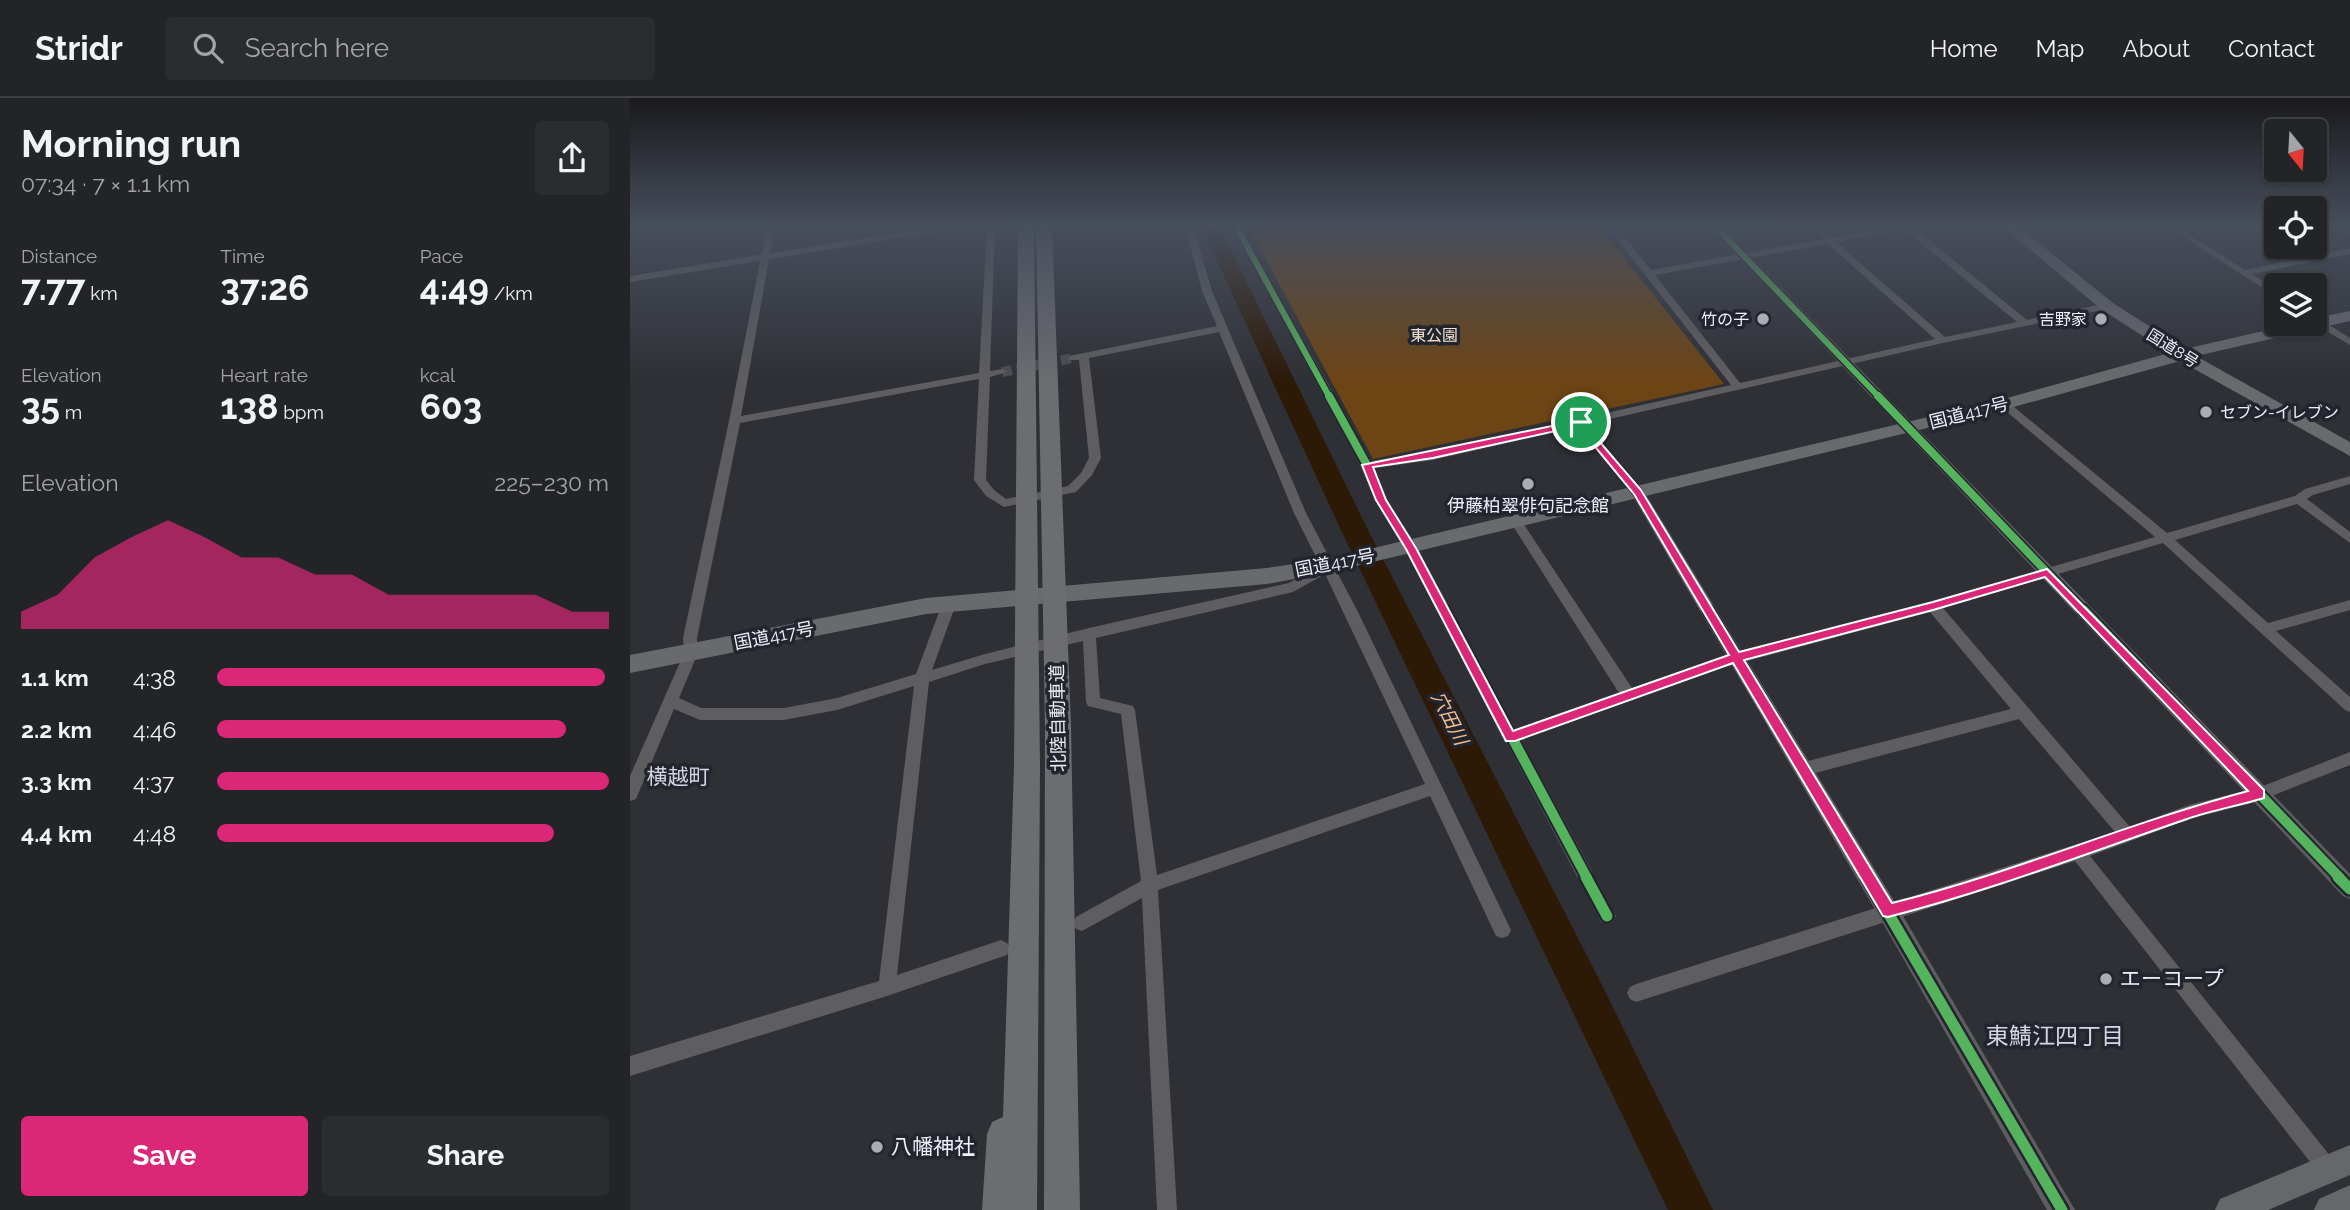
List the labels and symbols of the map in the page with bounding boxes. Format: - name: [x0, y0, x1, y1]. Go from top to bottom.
- north arrow: [2264, 119, 2328, 182]
- place label: 竹の子: [1701, 310, 1749, 329]
- place label: 吉野家: [2039, 310, 2087, 329]
- marker: 竹の子: [1755, 311, 1771, 327]
- marker: 吉野家: [2093, 311, 2109, 327]
- street label: 国道8号: [2143, 325, 2202, 372]
- park label: 東公園: [1410, 326, 1458, 345]
- pin: [1551, 392, 1611, 452]
- street label: 国道417号: [1927, 393, 2011, 433]
- place label: セブン-イレブン: [2220, 403, 2339, 422]
- marker: セブン-イレブン: [2198, 404, 2214, 420]
- marker: 伊藤柏翠俳句記念館: [1520, 476, 1536, 492]
- place label: 伊藤柏翠俳句記念館: [1447, 495, 1609, 516]
- street label: 国道417号: [1293, 544, 1377, 581]
- street label: 国道417号: [732, 617, 816, 654]
- street label: 北陸自動車道: [1046, 664, 1069, 772]
- water label: 穴田川: [1427, 688, 1474, 750]
- district label: 横越町: [647, 764, 710, 789]
- place label: エーコープ: [2120, 966, 2224, 991]
- marker: エーコープ: [2098, 971, 2114, 987]
- district label: 東鯖江四丁目: [1986, 1022, 2124, 1049]
- place label: 八幡神社: [891, 1134, 975, 1159]
- marker: 八幡神社: [869, 1139, 885, 1155]

